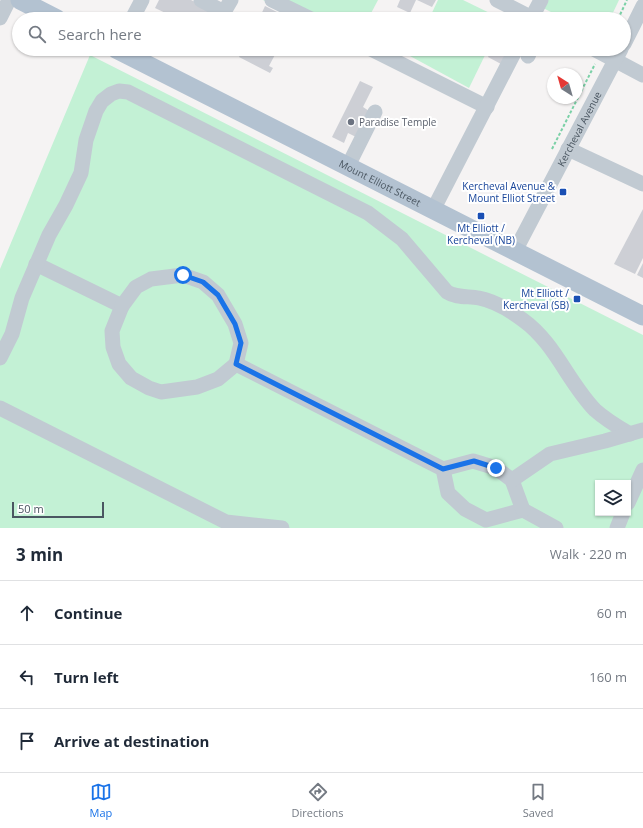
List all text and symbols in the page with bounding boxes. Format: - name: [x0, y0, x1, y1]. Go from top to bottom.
- search box: [12, 12, 631, 56]
- icon: search: [26, 23, 48, 45]
- text: Search here: [58, 24, 142, 44]
- north arrow: [547, 68, 583, 104]
- street label: Kercheval Avenue: [554, 88, 605, 169]
- place label: Paradise Temple: [359, 115, 437, 129]
- marker: Paradise Temple: [346, 117, 356, 127]
- street label: Mount Elliott Street: [337, 156, 424, 210]
- place label: Kercheval Avenue & Mount Elliot Street: [462, 179, 556, 205]
- marker: Kercheval Avenue & Mount Elliot Street: [558, 187, 568, 197]
- marker: Mt Elliott / Kercheval (NB): [476, 211, 486, 221]
- place label: Mt Elliott / Kercheval (NB): [447, 221, 515, 247]
- route start: [174, 266, 192, 284]
- place label: Mt Elliott / Kercheval (SB): [503, 286, 569, 312]
- marker: Mt Elliott / Kercheval (SB): [572, 294, 582, 304]
- route end: [487, 459, 505, 477]
- map controls: [595, 480, 631, 516]
- button: layers: [595, 480, 631, 516]
- scale bar: [12, 500, 104, 519]
- text: 50 m: [18, 501, 44, 516]
- text: 3 min: [16, 543, 63, 566]
- text: Walk · 220 m: [550, 545, 627, 563]
- icon: ahead: [16, 602, 38, 624]
- text: Continue: [54, 603, 122, 623]
- text: 60 m: [597, 604, 627, 622]
- icon: left: [16, 666, 38, 688]
- text: Turn left: [54, 667, 119, 687]
- text: 160 m: [589, 668, 627, 686]
- icon: arrive: [16, 730, 38, 752]
- text: Arrive at destination: [54, 731, 209, 751]
- tab: Map: [90, 781, 112, 820]
- tab: Directions: [292, 781, 344, 820]
- tab: Saved: [523, 781, 553, 820]

